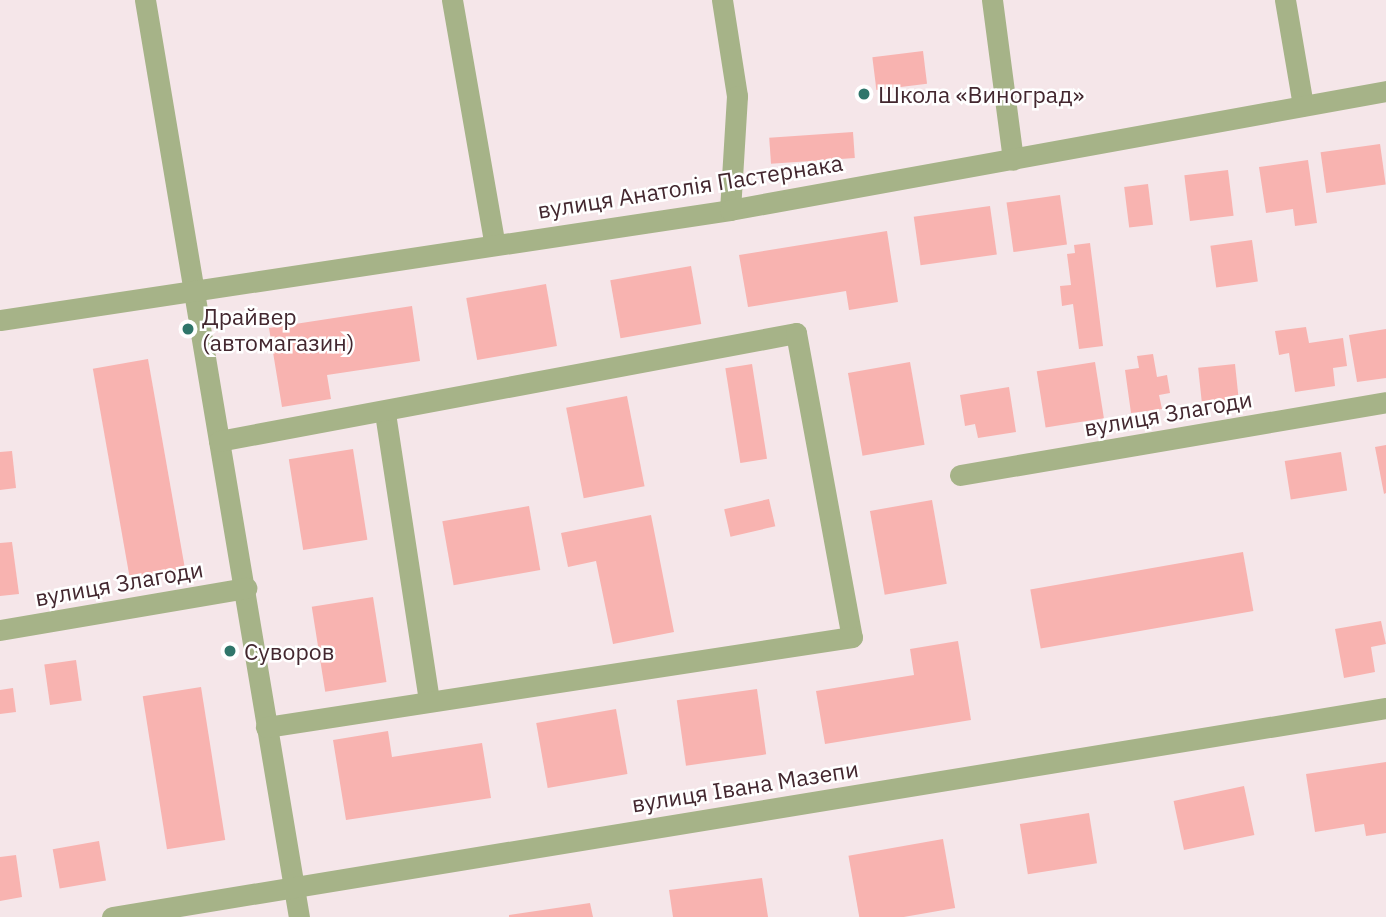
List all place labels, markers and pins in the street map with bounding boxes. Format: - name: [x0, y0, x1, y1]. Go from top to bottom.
- place label: Школа «Виноград»: [878, 80, 1084, 108]
- marker: Школа «Виноград»: [856, 86, 872, 102]
- place label: Драйвер (автомагазин): [202, 302, 354, 356]
- marker: Драйвер (автомагазин): [180, 321, 196, 337]
- place label: Суворов: [244, 637, 335, 665]
- marker: Суворов: [222, 643, 238, 659]

